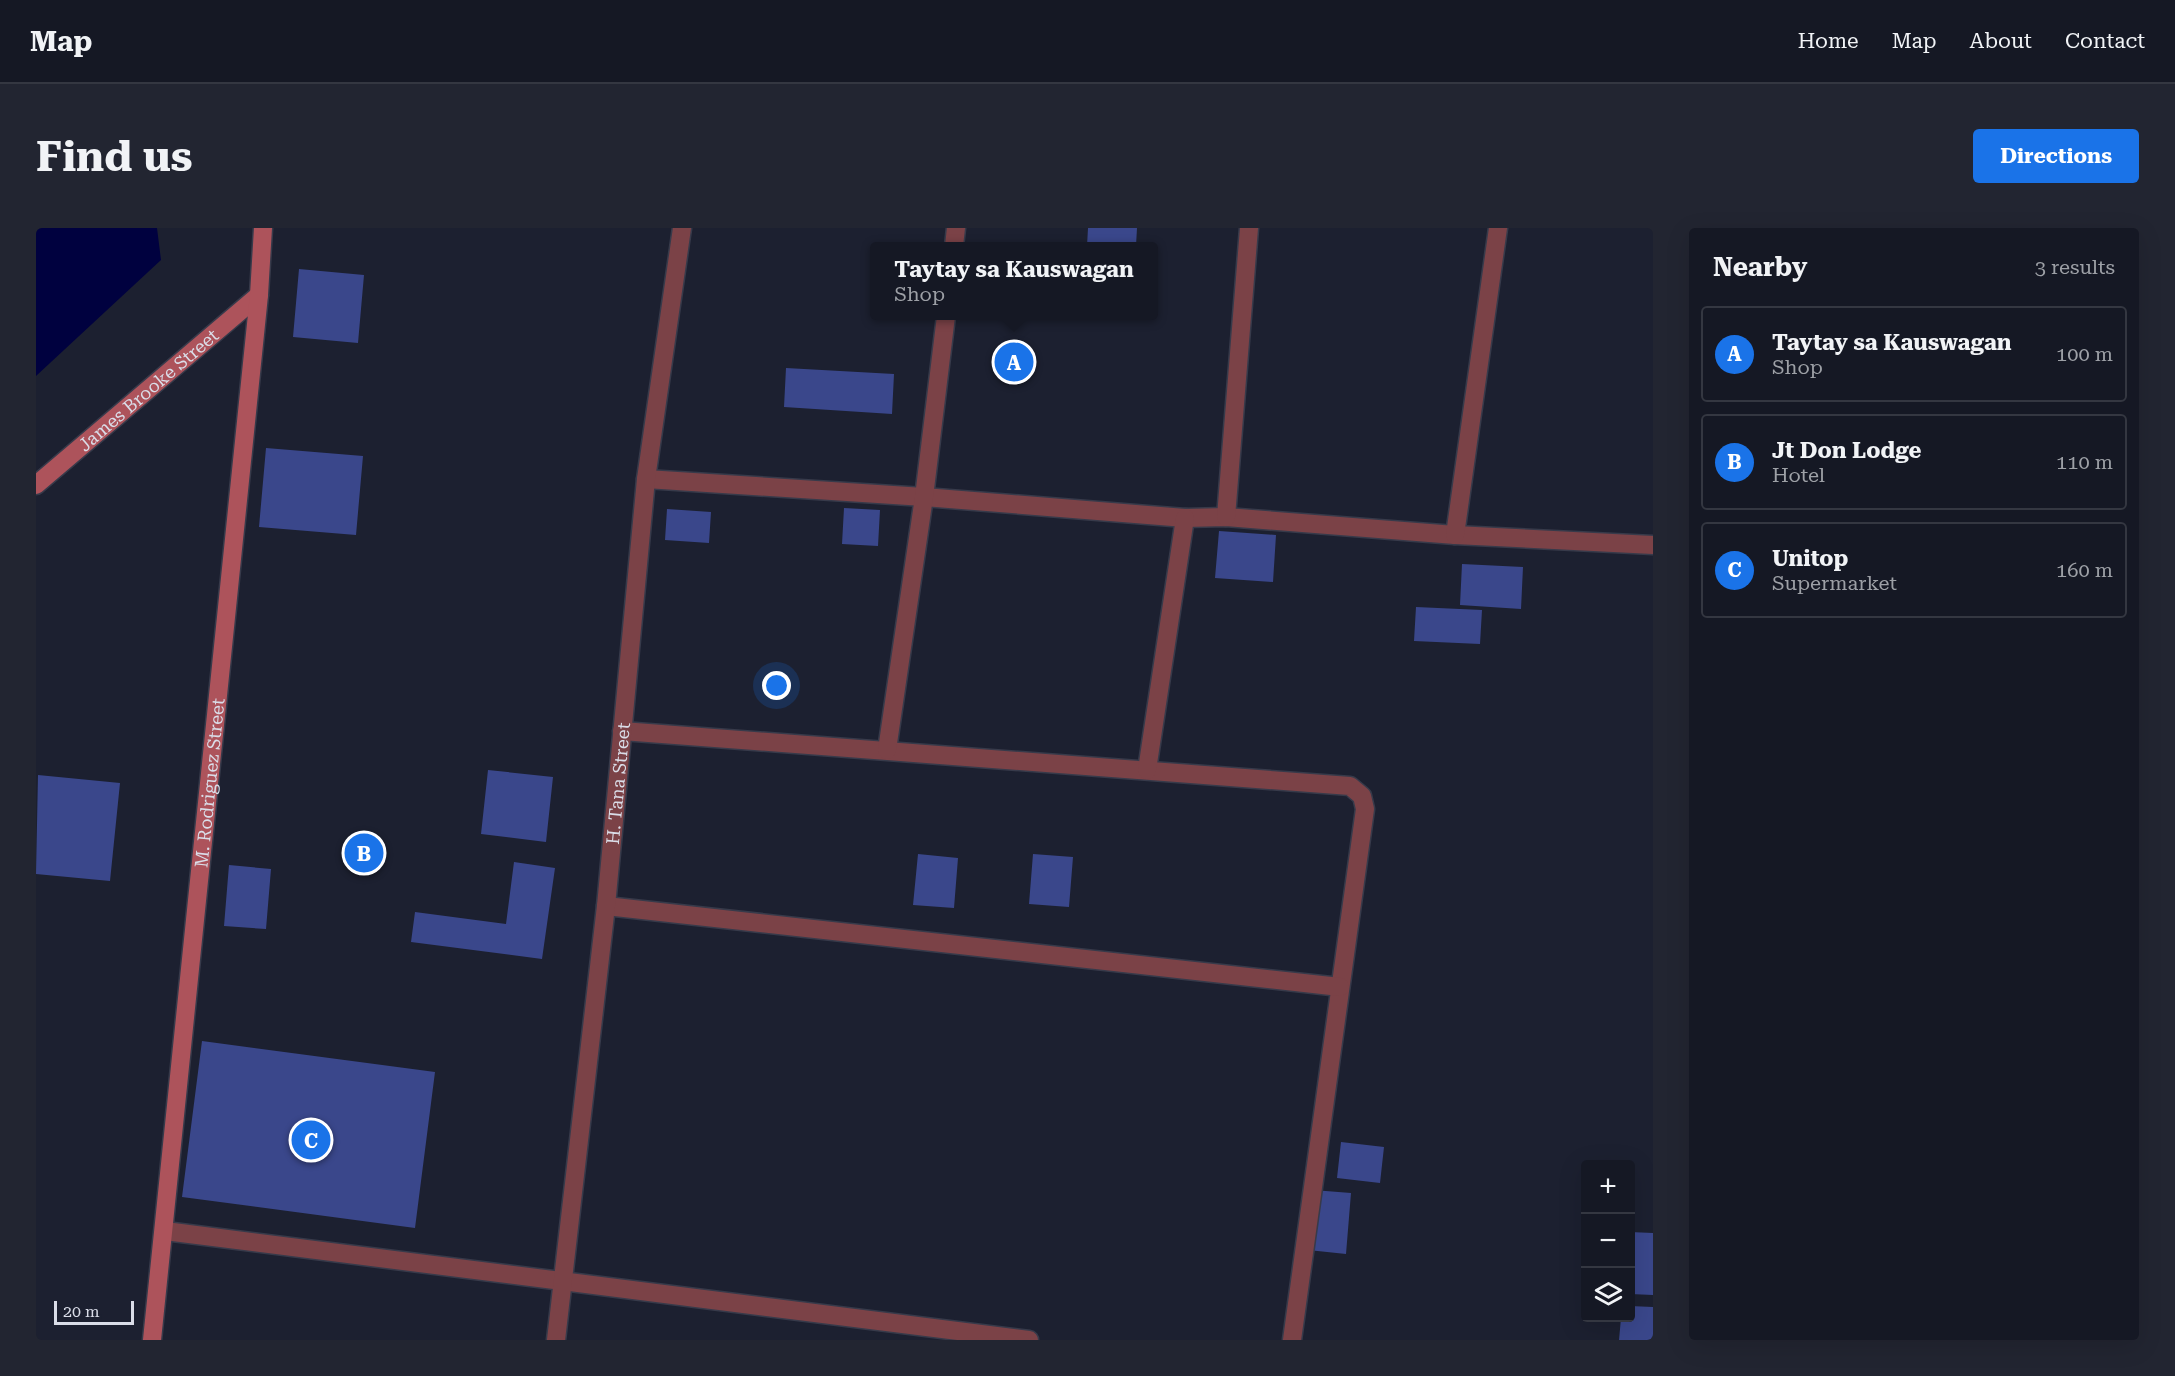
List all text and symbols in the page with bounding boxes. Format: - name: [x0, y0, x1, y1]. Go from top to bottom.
- text: Map: [30, 25, 92, 58]
- text: Home: [1798, 29, 1859, 53]
- text: Map: [1892, 29, 1937, 53]
- text: About: [1970, 29, 2032, 53]
- text: Contact: [2065, 29, 2145, 53]
- button: Directions: [1973, 129, 2139, 183]
- text: Find us: [36, 132, 193, 181]
- popup: [870, 242, 1158, 320]
- text: Nearby: [1713, 252, 1807, 282]
- text: 3 results: [2035, 255, 2115, 279]
- text: Taytay sa Kauswagan: [894, 257, 1134, 282]
- text: Shop: [894, 282, 945, 306]
- street label: James Brooke Street: [74, 324, 222, 455]
- text: Taytay sa Kauswagan: [1772, 330, 2012, 355]
- pin: A: [994, 340, 1034, 384]
- text: A: [1727, 342, 1742, 366]
- text: 100 m: [2056, 342, 2113, 366]
- text: Shop: [1772, 355, 1823, 379]
- text: Jt Don Lodge: [1772, 438, 1921, 463]
- text: B: [1727, 450, 1742, 474]
- text: 110 m: [2056, 450, 2113, 474]
- text: Hotel: [1772, 463, 1825, 487]
- text: Unitop: [1772, 546, 1848, 571]
- text: C: [1728, 558, 1742, 582]
- text: 160 m: [2056, 558, 2113, 582]
- text: Supermarket: [1772, 571, 1897, 595]
- your location: [762, 671, 791, 700]
- street label: M. Rodriguez Street: [190, 697, 228, 869]
- street label: H. Tana Street: [601, 721, 634, 845]
- pin: B: [344, 830, 384, 876]
- pin: C: [292, 1118, 330, 1162]
- map controls: [1581, 1160, 1635, 1322]
- button: +: [1581, 1160, 1635, 1214]
- button: −: [1581, 1214, 1635, 1268]
- button: layers: [1581, 1268, 1635, 1322]
- scale bar: [54, 1298, 134, 1326]
- text: 20 m: [63, 1302, 100, 1321]

